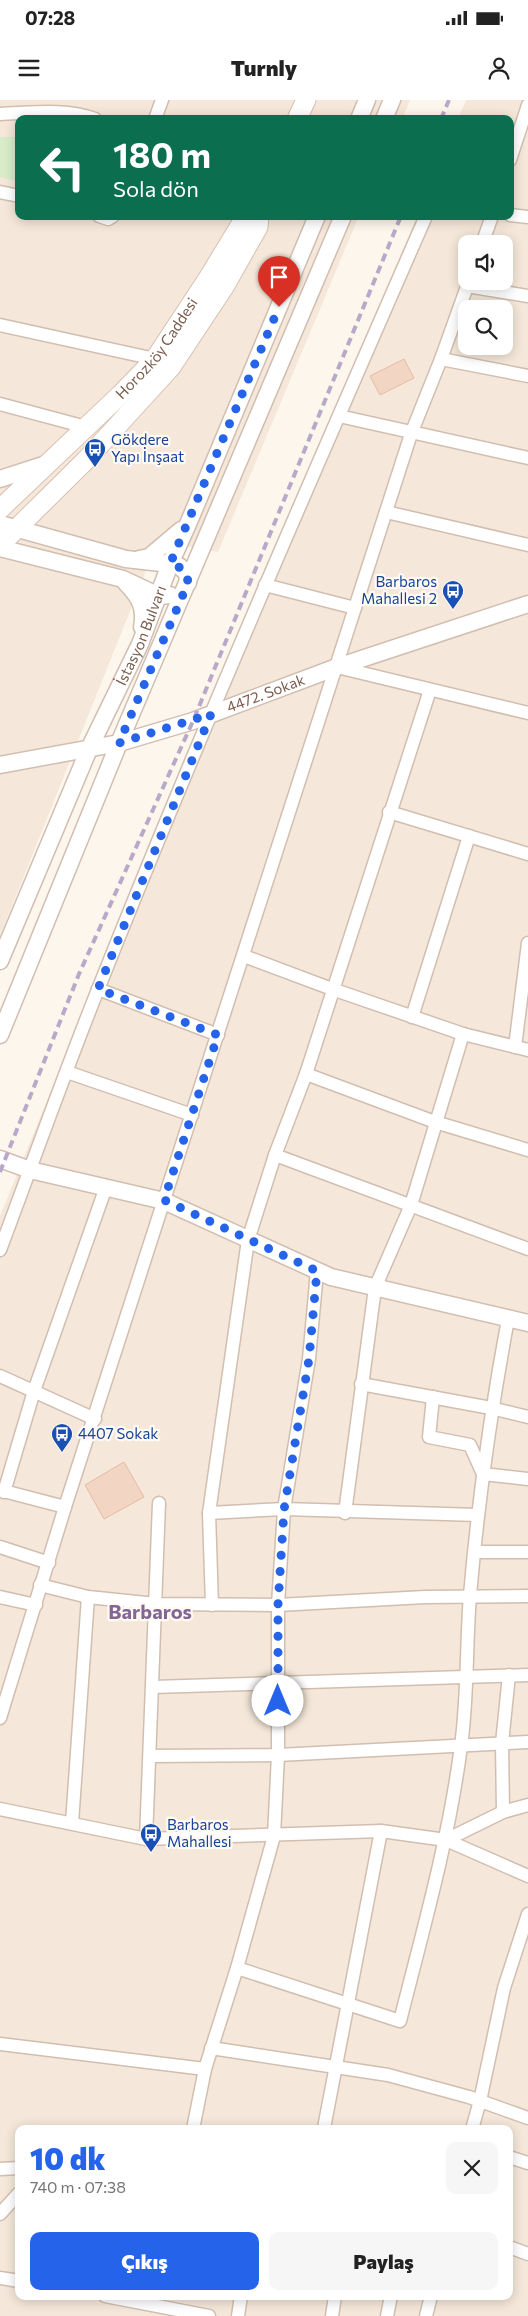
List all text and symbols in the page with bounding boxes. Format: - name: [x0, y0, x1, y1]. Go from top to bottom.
- text: 07:28: [25, 6, 75, 29]
- icon: menu: [15, 54, 43, 82]
- text: Turnly: [231, 54, 297, 81]
- icon: person: [485, 54, 513, 82]
- text: 180 m: [113, 132, 211, 175]
- icon: left: [30, 135, 95, 200]
- text: Sola dön: [113, 175, 199, 202]
- map controls: [458, 235, 513, 355]
- button: sound: [458, 235, 513, 290]
- pin: [258, 256, 300, 307]
- icon: arrive: [265, 263, 293, 291]
- street label: Horozköy Caddesi: [111, 294, 201, 402]
- button: search: [458, 300, 513, 355]
- place label: Gökdere Yapı İnşaat: [111, 430, 184, 465]
- bus stop icon: Gökdere Yapı İnşaat: [83, 437, 107, 468]
- place label: Barbaros Mahallesi 2: [361, 572, 437, 607]
- bus stop icon: Barbaros Mahallesi 2: [441, 579, 465, 610]
- street label: İstasyon Bulvarı: [111, 583, 169, 688]
- street label: 4472. Sokak: [224, 670, 307, 716]
- bus stop icon: 4407 Sokak: [50, 1422, 74, 1453]
- place label: 4407 Sokak: [78, 1424, 158, 1442]
- district label: Barbaros: [108, 1599, 192, 1623]
- position arrow: [251, 1674, 303, 1726]
- place label: Barbaros Mahallesi: [167, 1815, 232, 1850]
- bus stop icon: Barbaros Mahallesi: [139, 1822, 163, 1853]
- text: 10 dk: [30, 2139, 105, 2176]
- button: close: [446, 2142, 498, 2194]
- text: 740 m · 07:38: [30, 2177, 126, 2196]
- button: Çıkış: [30, 2232, 259, 2290]
- button: Paylaş: [269, 2232, 498, 2290]

